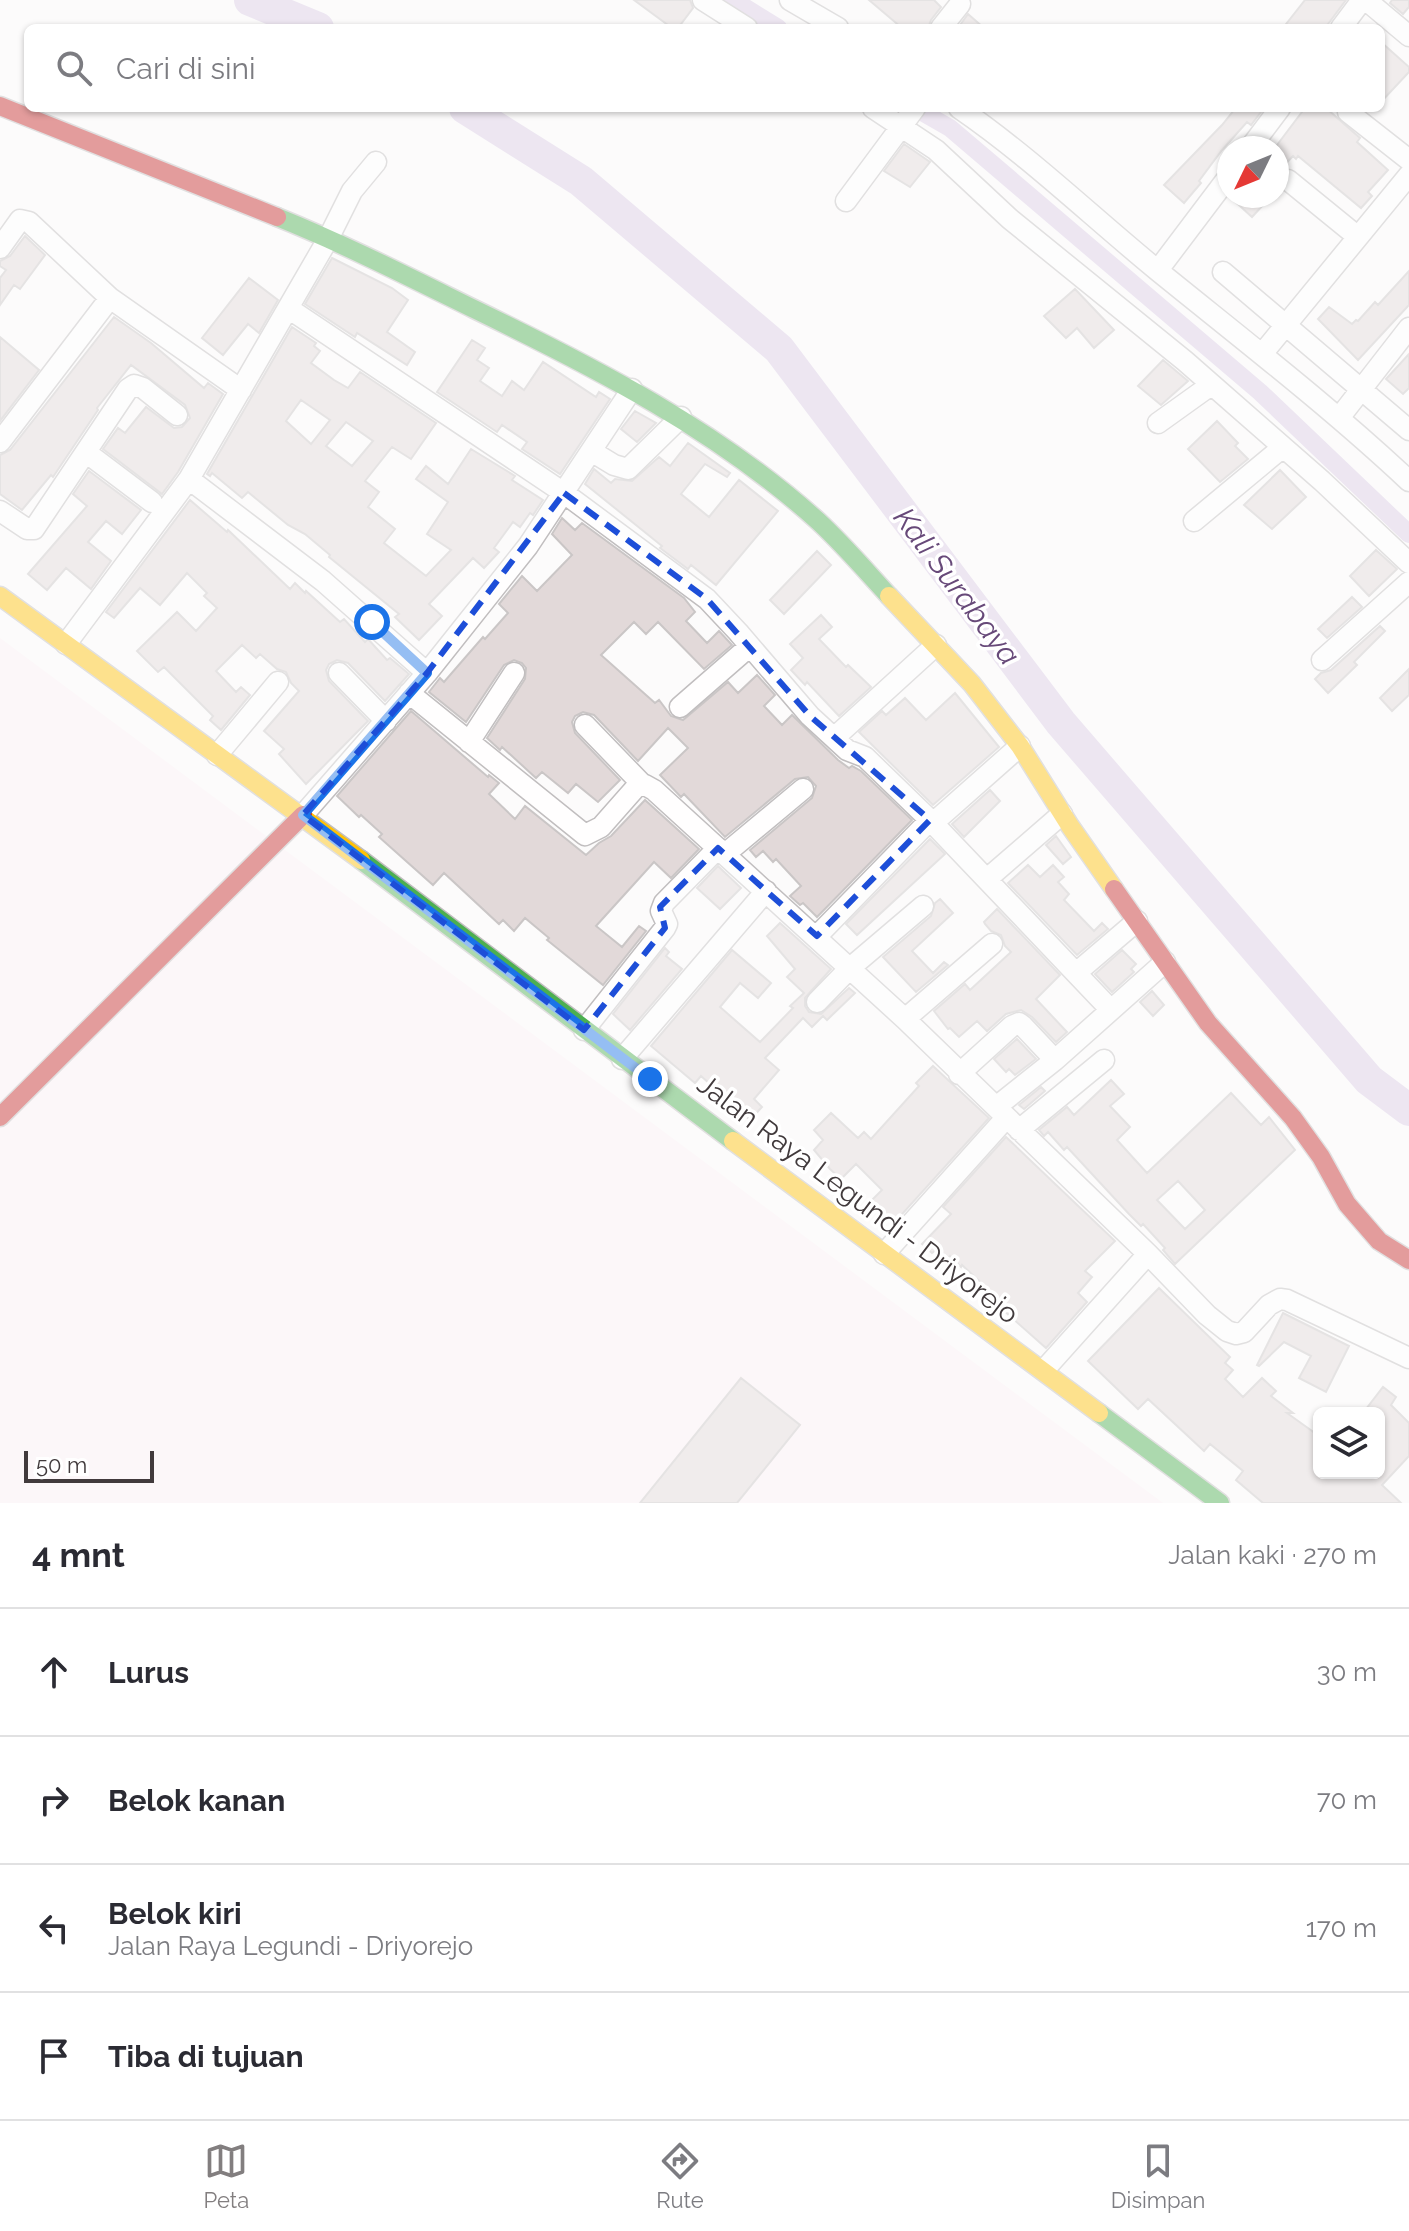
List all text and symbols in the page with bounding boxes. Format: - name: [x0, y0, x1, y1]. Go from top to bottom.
- search box: [24, 24, 1385, 112]
- icon: search: [52, 46, 96, 90]
- text: Cari di sini: [116, 51, 256, 86]
- north arrow: [1217, 136, 1289, 208]
- water label: Kali Surabaya: [887, 501, 1027, 671]
- route start: [354, 604, 390, 640]
- route end: [632, 1061, 668, 1097]
- street label: Jalan Raya Legundi - Driyorejo: [691, 1067, 1025, 1331]
- map controls: [1313, 1407, 1385, 1479]
- button: layers: [1313, 1407, 1385, 1479]
- scale bar: [24, 1447, 154, 1483]
- text: 50 m: [36, 1452, 87, 1478]
- text: 4 mnt: [32, 1535, 125, 1575]
- text: Jalan kaki · 270 m: [1168, 1540, 1377, 1570]
- icon: ahead: [32, 1650, 76, 1694]
- text: Lurus: [108, 1655, 189, 1690]
- text: 30 m: [1317, 1657, 1377, 1687]
- icon: right: [32, 1778, 76, 1822]
- text: Belok kanan: [108, 1783, 285, 1818]
- text: 70 m: [1317, 1785, 1377, 1815]
- text: Belok kiri: [108, 1896, 242, 1931]
- icon: left: [32, 1906, 76, 1950]
- text: 170 m: [1306, 1913, 1377, 1943]
- text: Jalan Raya Legundi - Driyorejo: [108, 1931, 473, 1961]
- icon: arrive: [32, 2034, 76, 2078]
- text: Tiba di tujuan: [108, 2039, 304, 2074]
- tab: Peta: [204, 2139, 249, 2213]
- tab: Rute: [656, 2139, 704, 2213]
- tab: Disimpan: [1111, 2139, 1205, 2213]

